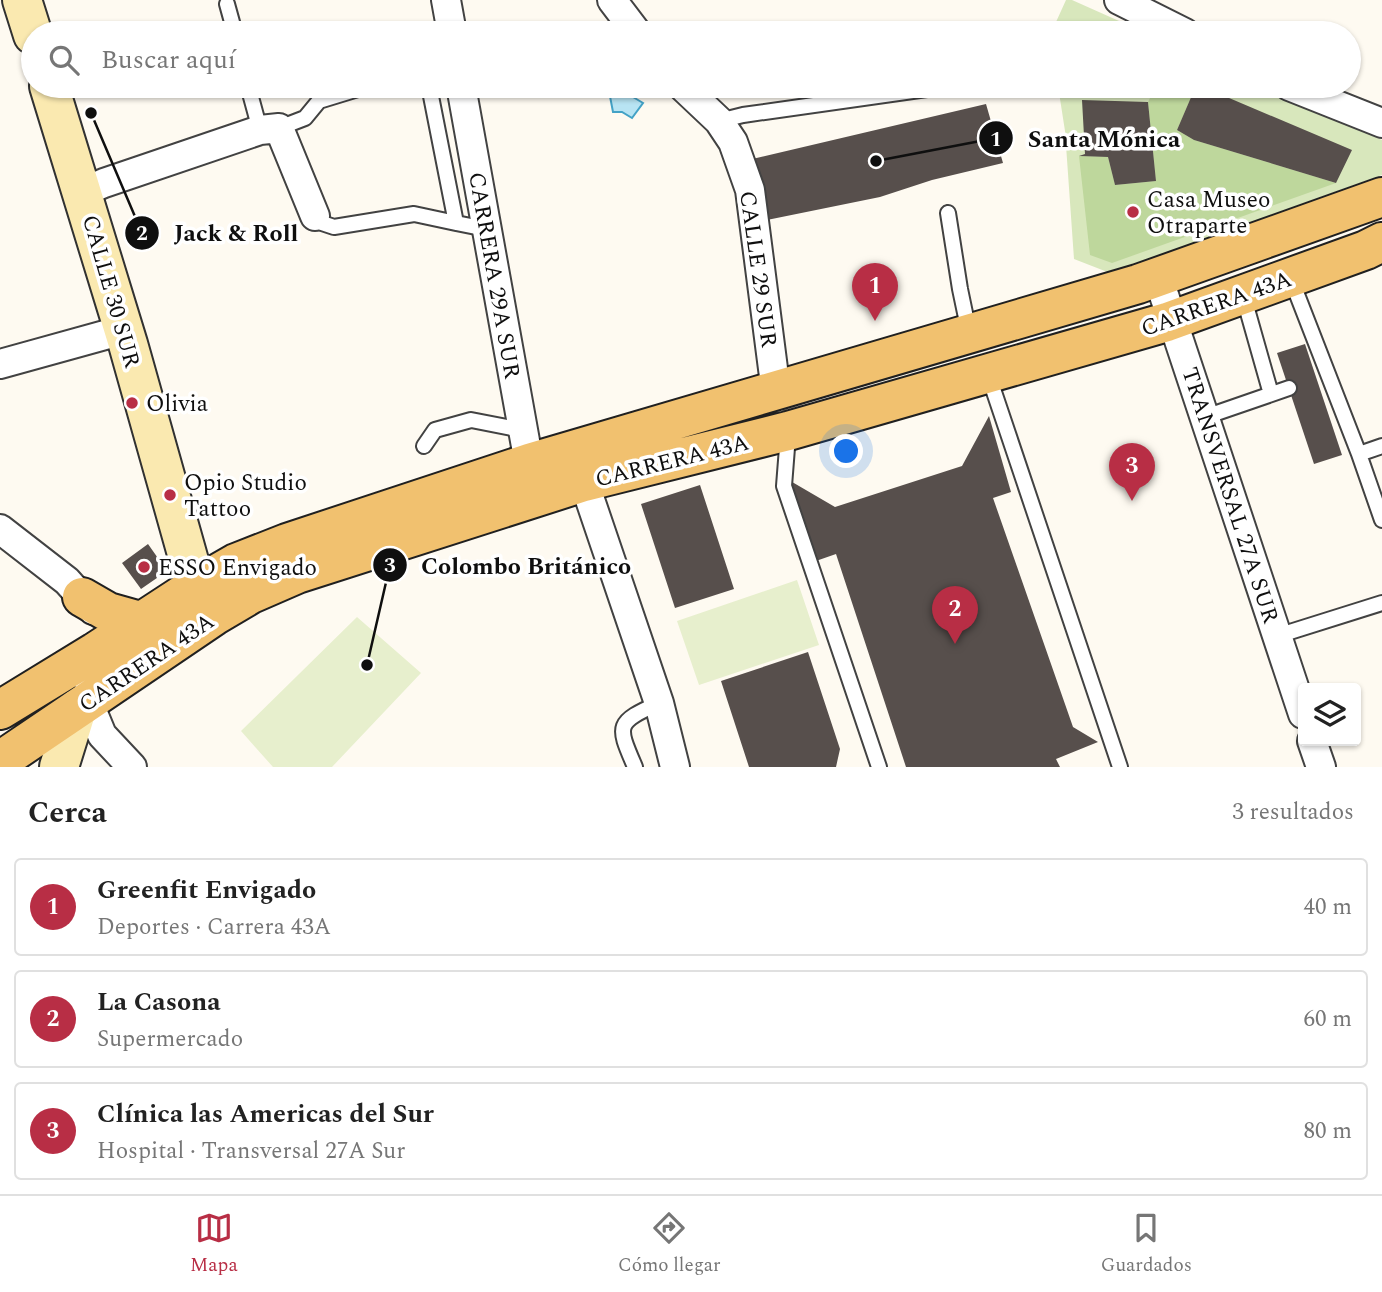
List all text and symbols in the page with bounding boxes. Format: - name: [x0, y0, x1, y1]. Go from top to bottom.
- search box: [21, 21, 1361, 98]
- text: Buscar aquí: [101, 40, 236, 80]
- icon: search: [45, 41, 83, 79]
- callout: Santa Mónica: [978, 116, 1194, 161]
- text: Santa Mónica: [1028, 122, 1181, 158]
- text: 1: [990, 124, 1002, 156]
- street label: CARRERA 29A SUR: [458, 169, 529, 382]
- place label: Casa Museo Otraparte: [1147, 183, 1270, 244]
- street label: CALLE 29 SUR: [729, 189, 786, 350]
- marker: Casa Museo Otraparte: [1125, 204, 1141, 220]
- callout: Jack & Roll: [125, 210, 312, 255]
- street label: CALLE 30 SUR: [72, 211, 149, 373]
- text: Jack & Roll: [174, 216, 299, 252]
- text: 2: [136, 218, 148, 250]
- street label: CARRERA 43A: [1136, 262, 1297, 347]
- pin: 1: [852, 263, 898, 321]
- street label: TRANSVERSAL 27A SUR: [1172, 363, 1288, 629]
- place label: Olivia: [146, 387, 208, 422]
- marker: Olivia: [124, 395, 140, 411]
- street label: CARRERA 43A: [592, 425, 753, 497]
- your location: [829, 434, 863, 468]
- pin: 3: [1109, 443, 1155, 501]
- place label: Opio Studio Tattoo: [184, 466, 307, 527]
- marker: Opio Studio Tattoo: [162, 487, 178, 503]
- callout: Colombo Británico: [372, 543, 645, 588]
- text: Colombo Británico: [421, 549, 631, 585]
- text: 3: [384, 550, 396, 582]
- place label: ESSO Envigado: [158, 551, 317, 586]
- marker: ESSO Envigado: [136, 559, 152, 575]
- pin: 2: [932, 586, 978, 644]
- street label: CARRERA 43A: [72, 605, 222, 722]
- map controls: [1298, 683, 1361, 746]
- button: layers: [1298, 683, 1361, 746]
- text: Cerca: [28, 790, 107, 836]
- text: 3 resultados: [1232, 795, 1354, 830]
- text: Greenfit Envigado: [97, 870, 316, 910]
- text: 1: [47, 890, 59, 925]
- text: 40 m: [1303, 890, 1352, 925]
- text: Deportes · Carrera 43A: [97, 910, 331, 945]
- text: La Casona: [97, 982, 221, 1022]
- text: 2: [47, 1002, 59, 1037]
- text: 60 m: [1303, 1002, 1352, 1037]
- text: Supermercado: [97, 1022, 243, 1057]
- text: Clínica las Americas del Sur: [97, 1094, 434, 1134]
- text: 3: [47, 1114, 59, 1149]
- text: 80 m: [1303, 1114, 1352, 1149]
- text: Hospital · Transversal 27A Sur: [97, 1134, 405, 1169]
- tab: Mapa: [190, 1209, 238, 1280]
- tab: Cómo llegar: [618, 1209, 721, 1280]
- tab: Guardados: [1101, 1209, 1192, 1280]

